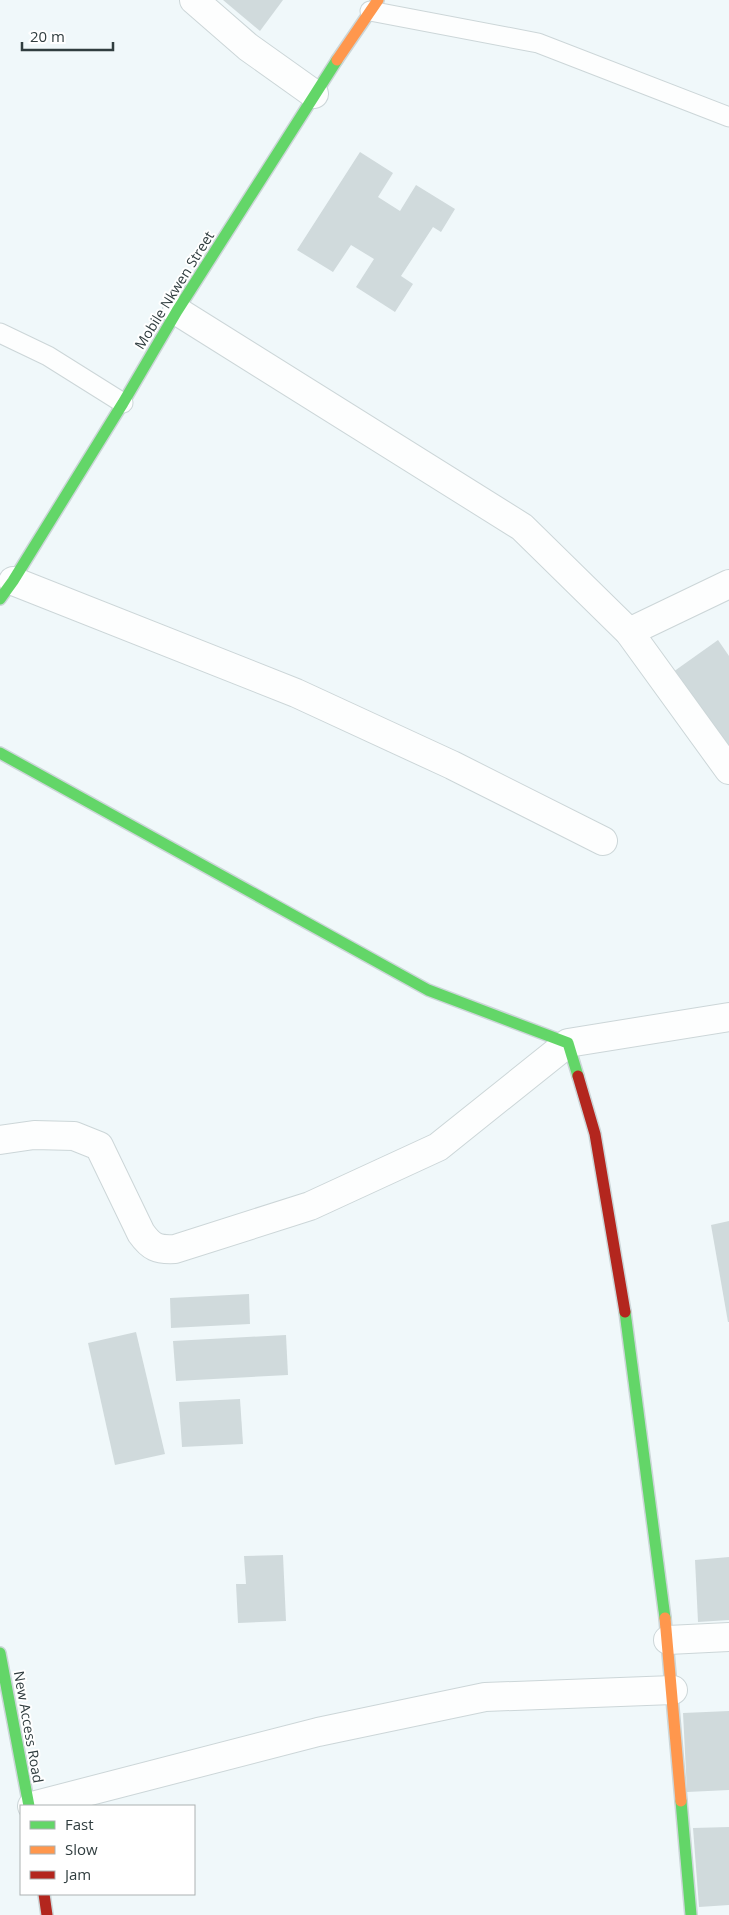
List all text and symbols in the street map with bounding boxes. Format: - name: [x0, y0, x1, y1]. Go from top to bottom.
- scale bar: [22, 20, 114, 52]
- text: 20 m: [30, 26, 65, 46]
- street label: Mobile Nkwen Street: [130, 227, 218, 353]
- street label: New Access Road: [10, 1670, 48, 1784]
- legend: [20, 1805, 195, 1895]
- text: Fast: [65, 1814, 94, 1834]
- text: Slow: [65, 1839, 98, 1859]
- text: Jam: [63, 1864, 91, 1884]

